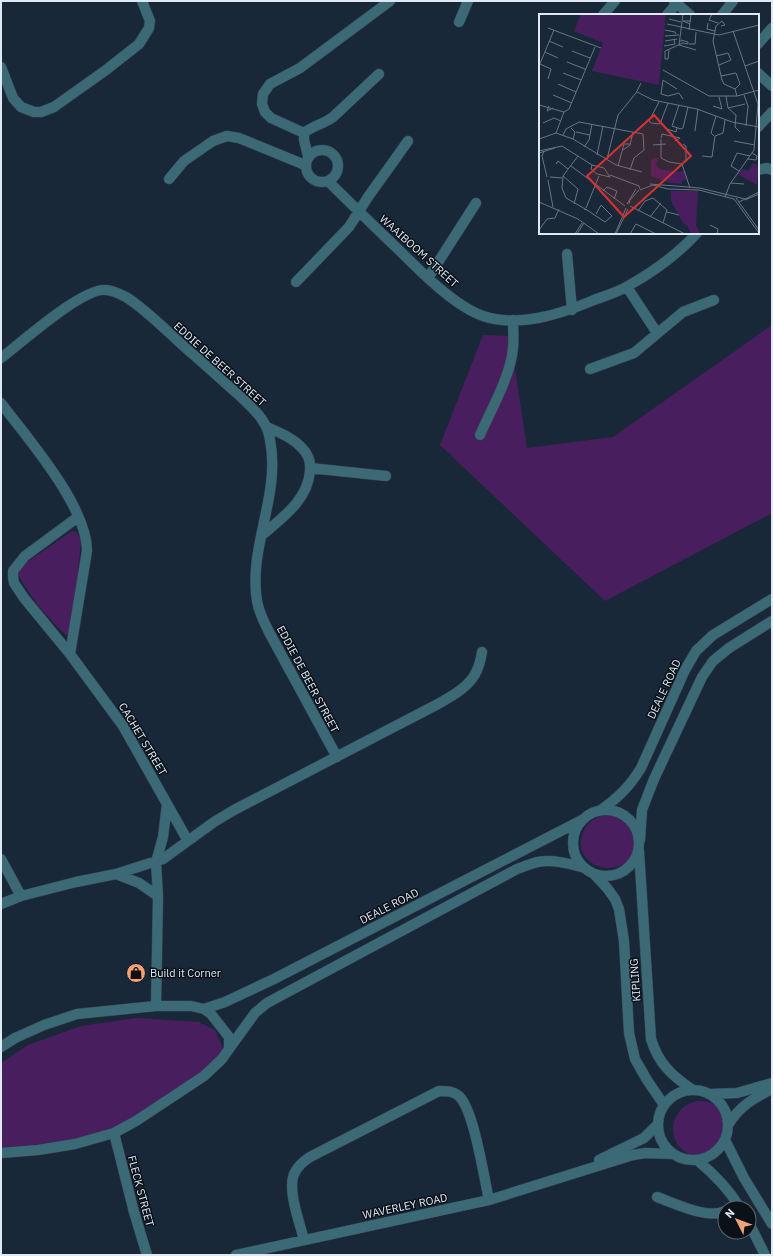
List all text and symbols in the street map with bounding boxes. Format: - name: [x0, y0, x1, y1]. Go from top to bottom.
- inset map: [539, 14, 759, 234]
- street label: WAAIBOOM STREET: [377, 212, 462, 291]
- street label: EDDIE DE BEER STREET: [171, 319, 270, 410]
- street label: EDDIE DE BEER STREET: [274, 623, 343, 736]
- street label: DEALE ROAD: [644, 657, 684, 721]
- street label: CACHET STREET: [116, 700, 171, 778]
- street label: DEALE ROAD: [357, 885, 421, 927]
- street label: KIPLING: [627, 958, 643, 1002]
- shop icon: Build it Corner: [125, 962, 147, 984]
- place label: Build it Corner: [150, 966, 221, 980]
- street label: FLECK STREET: [125, 1154, 157, 1229]
- street label: WAVERLEY ROAD: [361, 1190, 449, 1222]
- north arrow: [717, 1200, 757, 1240]
- text: N: [722, 1206, 737, 1221]

